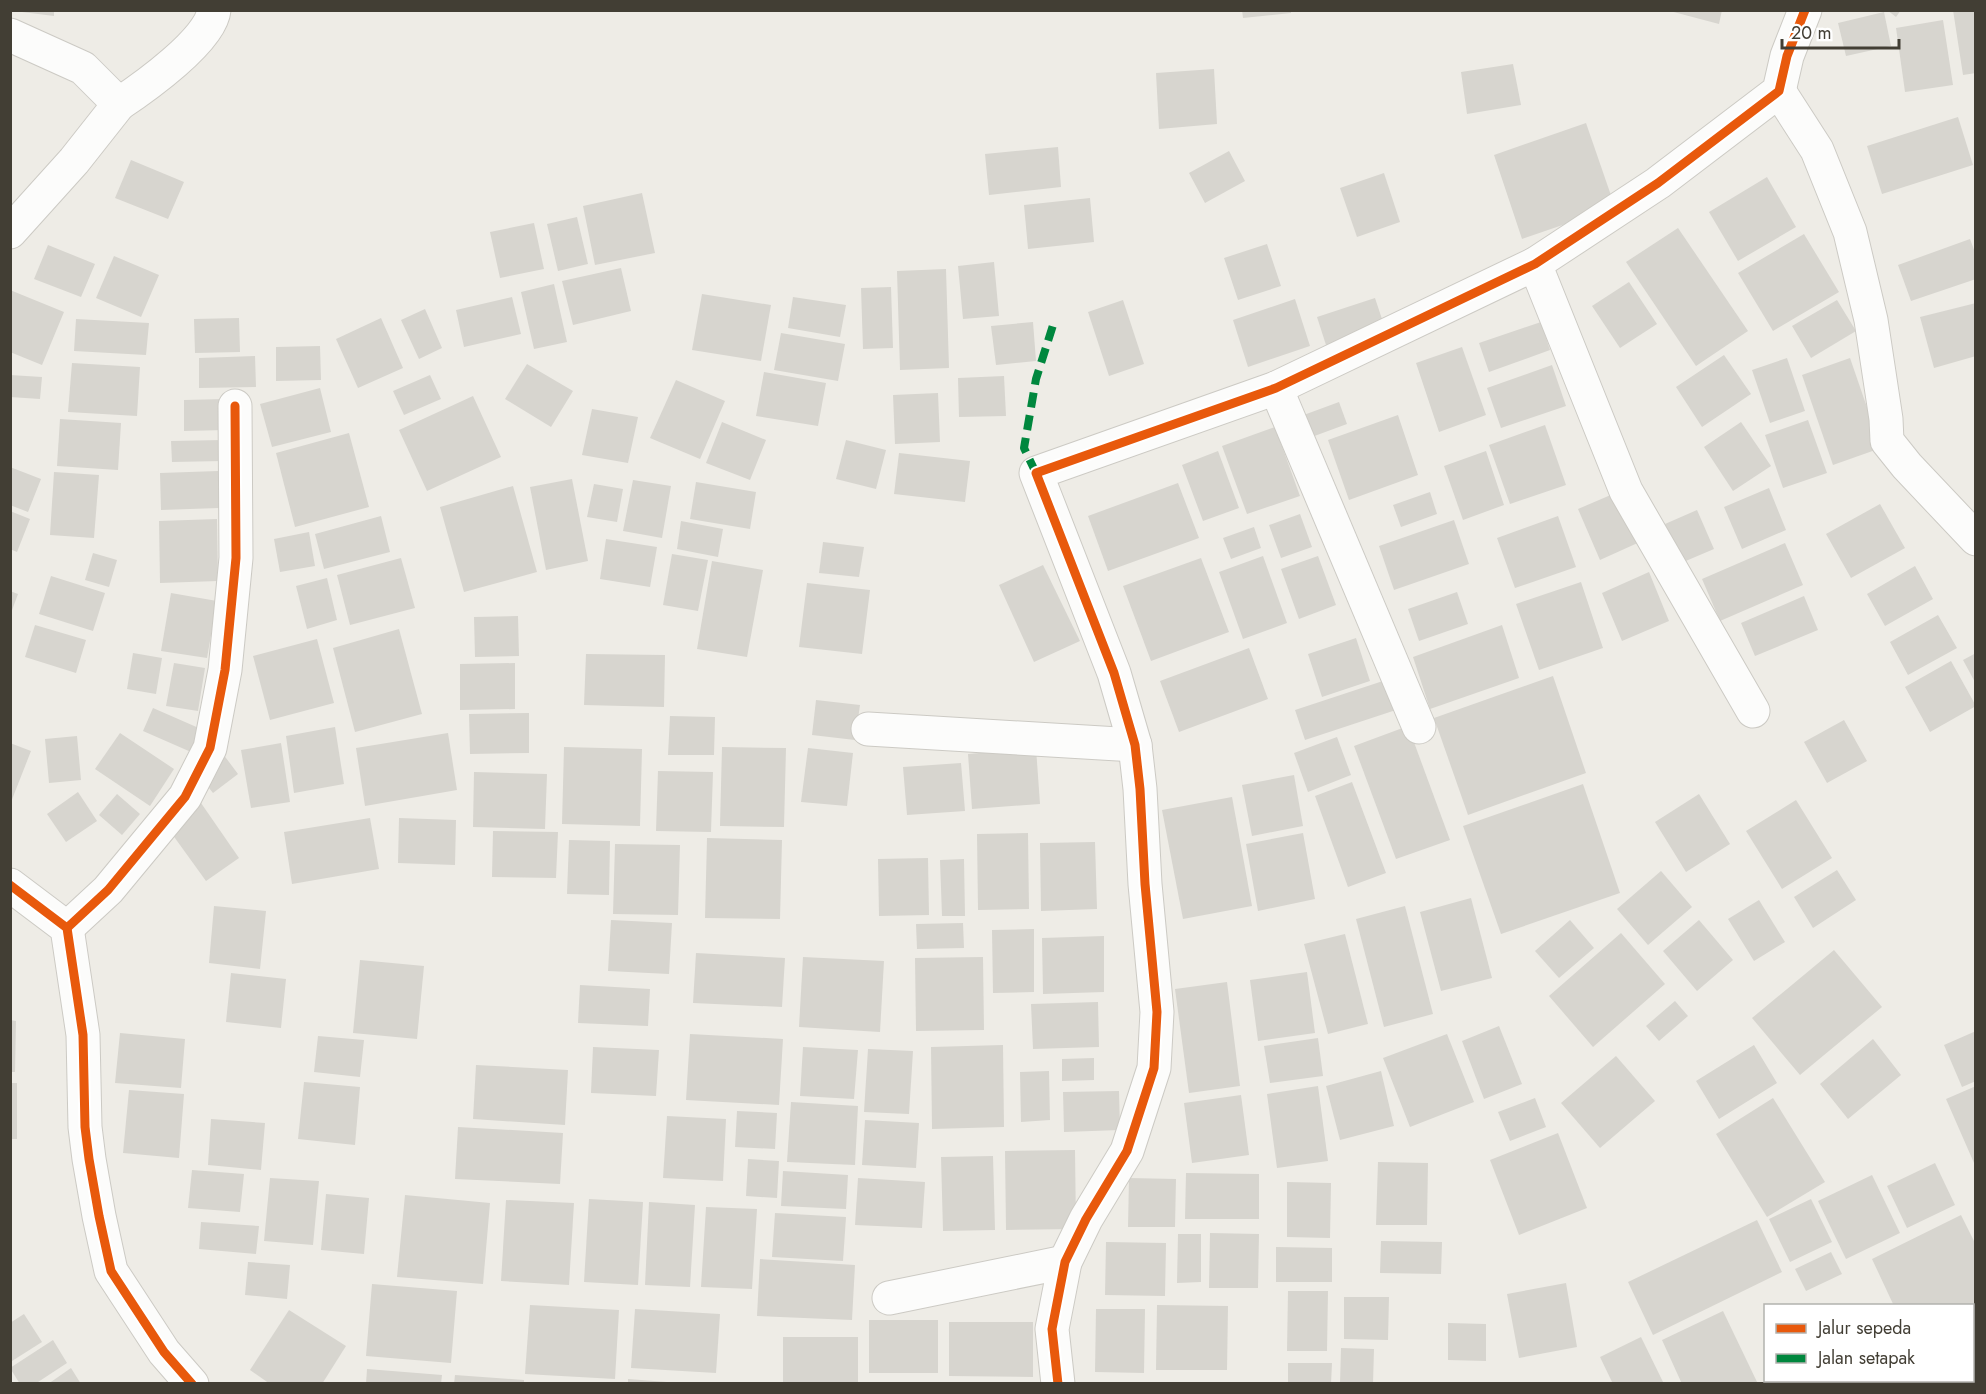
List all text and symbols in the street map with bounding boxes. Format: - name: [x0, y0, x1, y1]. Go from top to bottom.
- scale bar: [1782, 12, 1899, 50]
- text: 20 m: [1791, 20, 1831, 46]
- legend: [1764, 1304, 1974, 1382]
- text: Jalur sepeda: [1816, 1315, 1911, 1341]
- text: Jalan setapak: [1816, 1345, 1915, 1371]

